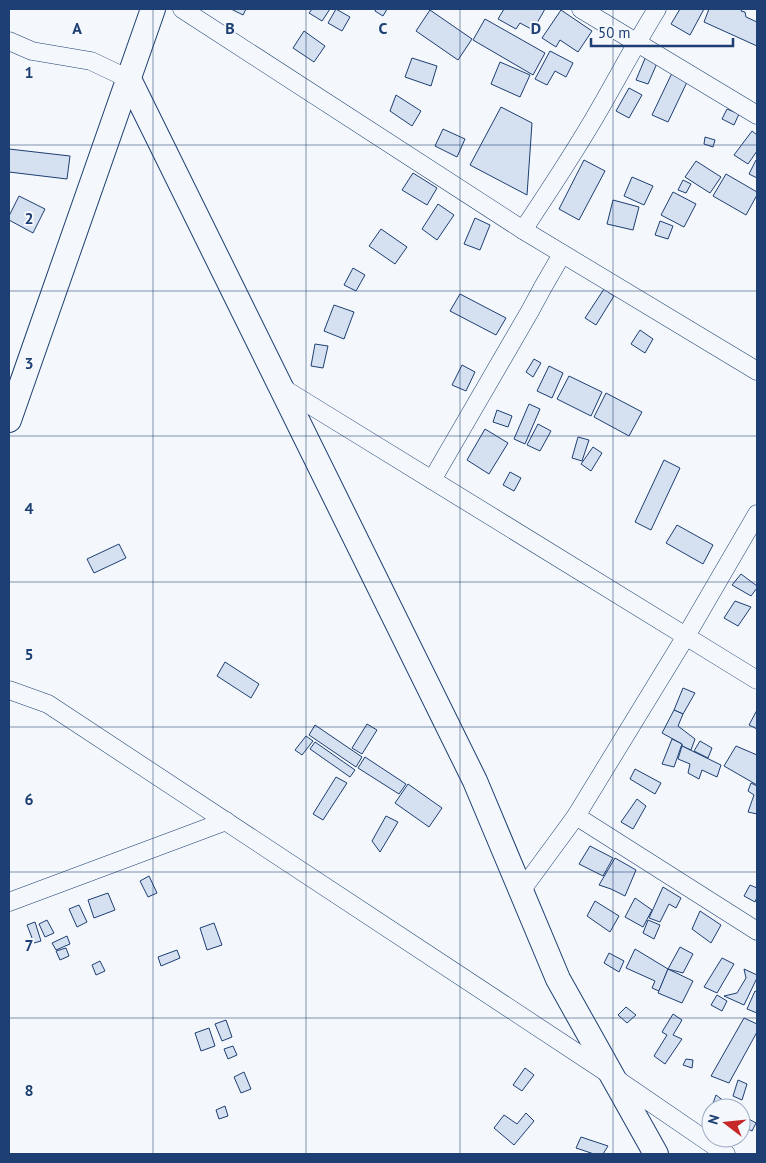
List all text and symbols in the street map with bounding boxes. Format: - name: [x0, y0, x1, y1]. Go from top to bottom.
- scale bar: [591, 15, 734, 47]
- text: A: [72, 18, 82, 38]
- text: B: [225, 18, 235, 38]
- text: C: [379, 18, 388, 38]
- text: D: [531, 18, 541, 38]
- text: 50 m: [598, 23, 631, 42]
- text: 1: [24, 62, 34, 82]
- text: 2: [24, 208, 34, 228]
- text: 3: [24, 353, 34, 373]
- text: 4: [24, 498, 34, 518]
- text: 5: [24, 644, 34, 664]
- text: 6: [24, 789, 34, 809]
- text: 7: [24, 935, 34, 955]
- text: 8: [24, 1080, 34, 1100]
- north arrow: [701, 1098, 751, 1148]
- text: N: [704, 1113, 723, 1126]

